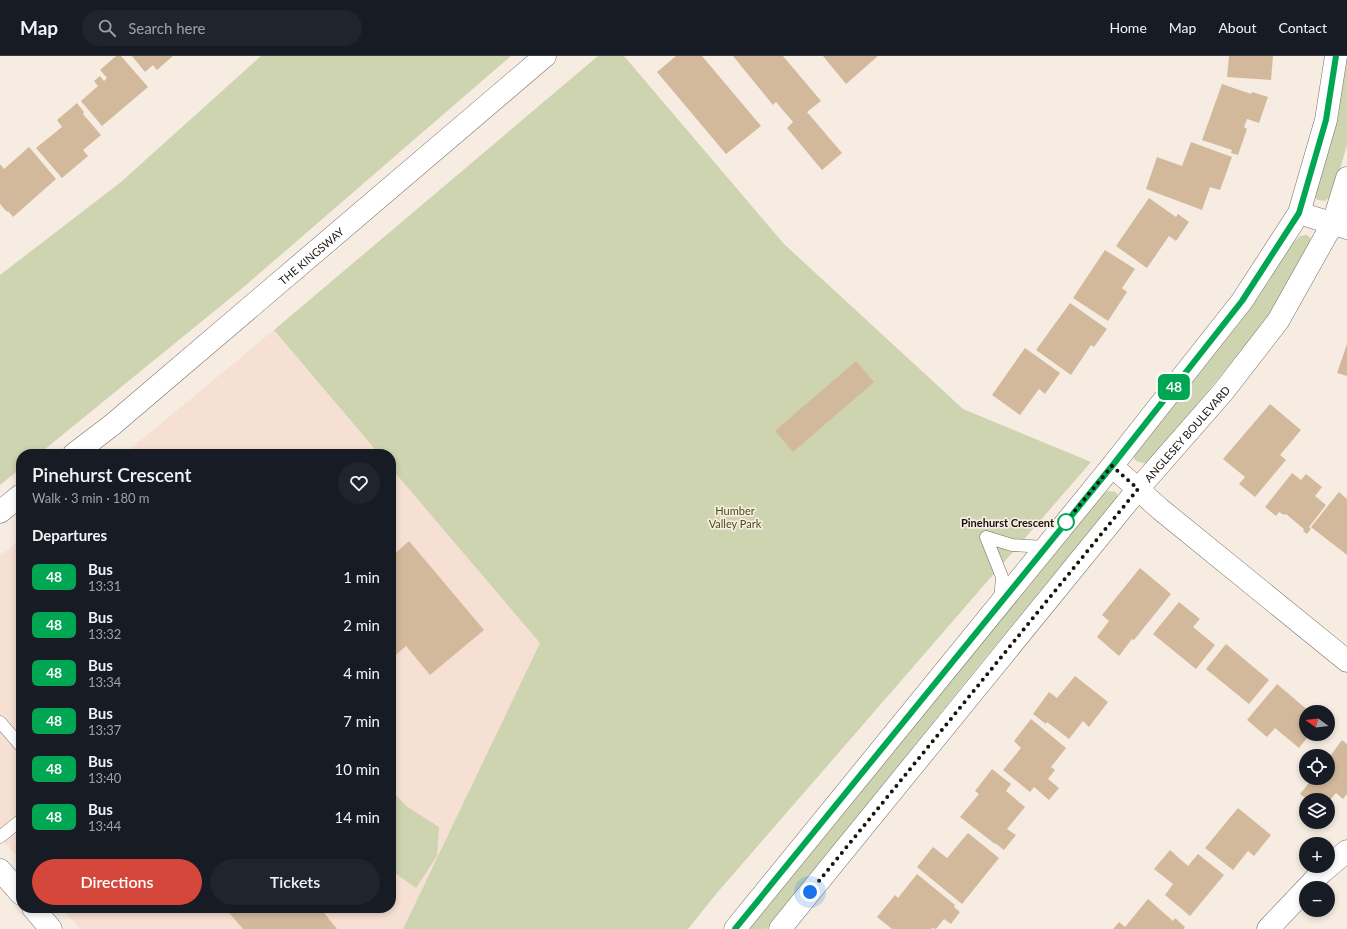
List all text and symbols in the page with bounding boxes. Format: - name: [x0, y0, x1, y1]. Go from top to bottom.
- search box: [82, 10, 362, 46]
- text: Map: [20, 16, 58, 39]
- icon: search: [96, 17, 118, 39]
- text: Search here: [128, 19, 206, 37]
- text: Home: [1109, 19, 1147, 36]
- text: Map: [1169, 19, 1196, 36]
- text: About: [1218, 19, 1256, 36]
- text: Contact: [1278, 19, 1327, 36]
- street label: THE KINGSWAY: [276, 224, 346, 287]
- line badge: 48: [1156, 374, 1192, 400]
- text: 48: [1166, 378, 1182, 395]
- street label: ANGLESEY BOULEVARD: [1141, 383, 1232, 484]
- button: heart: [338, 462, 380, 504]
- text: Pinehurst Crescent: [32, 463, 191, 486]
- text: Walk · 3 min · 180 m: [32, 490, 150, 506]
- park label: Humber Valley Park: [709, 504, 762, 530]
- marker: Pinehurst Crescent: [1057, 513, 1075, 531]
- place label: Pinehurst Crescent: [961, 516, 1055, 529]
- text: Departures: [32, 526, 107, 544]
- text: Bus: [88, 560, 113, 578]
- text: 48: [46, 568, 62, 585]
- text: 1 min: [343, 568, 380, 586]
- text: 13:31: [88, 578, 121, 594]
- text: Bus: [88, 608, 113, 626]
- text: 48: [46, 616, 62, 633]
- text: 2 min: [343, 616, 380, 634]
- text: 13:32: [88, 626, 121, 642]
- text: Bus: [88, 656, 113, 674]
- text: 48: [46, 664, 62, 681]
- text: 4 min: [343, 664, 380, 682]
- text: 13:34: [88, 674, 121, 690]
- text: Bus: [88, 704, 113, 722]
- north arrow: [1299, 705, 1335, 741]
- map controls: [1299, 705, 1335, 917]
- text: 48: [46, 712, 62, 729]
- text: 7 min: [343, 712, 380, 730]
- text: 13:37: [88, 722, 121, 738]
- button: locate: [1299, 749, 1335, 785]
- text: Bus: [88, 752, 113, 770]
- text: 48: [46, 760, 62, 777]
- text: 10 min: [334, 760, 380, 778]
- text: 13:40: [88, 770, 121, 786]
- button: layers: [1299, 793, 1335, 829]
- text: Bus: [88, 800, 113, 818]
- text: 48: [46, 808, 62, 825]
- text: 14 min: [334, 808, 380, 826]
- text: 13:44: [88, 818, 121, 834]
- button: +: [1299, 837, 1335, 873]
- button: Directions: [32, 859, 202, 905]
- button: Tickets: [210, 859, 380, 905]
- button: −: [1299, 881, 1335, 917]
- your location: [800, 882, 820, 902]

